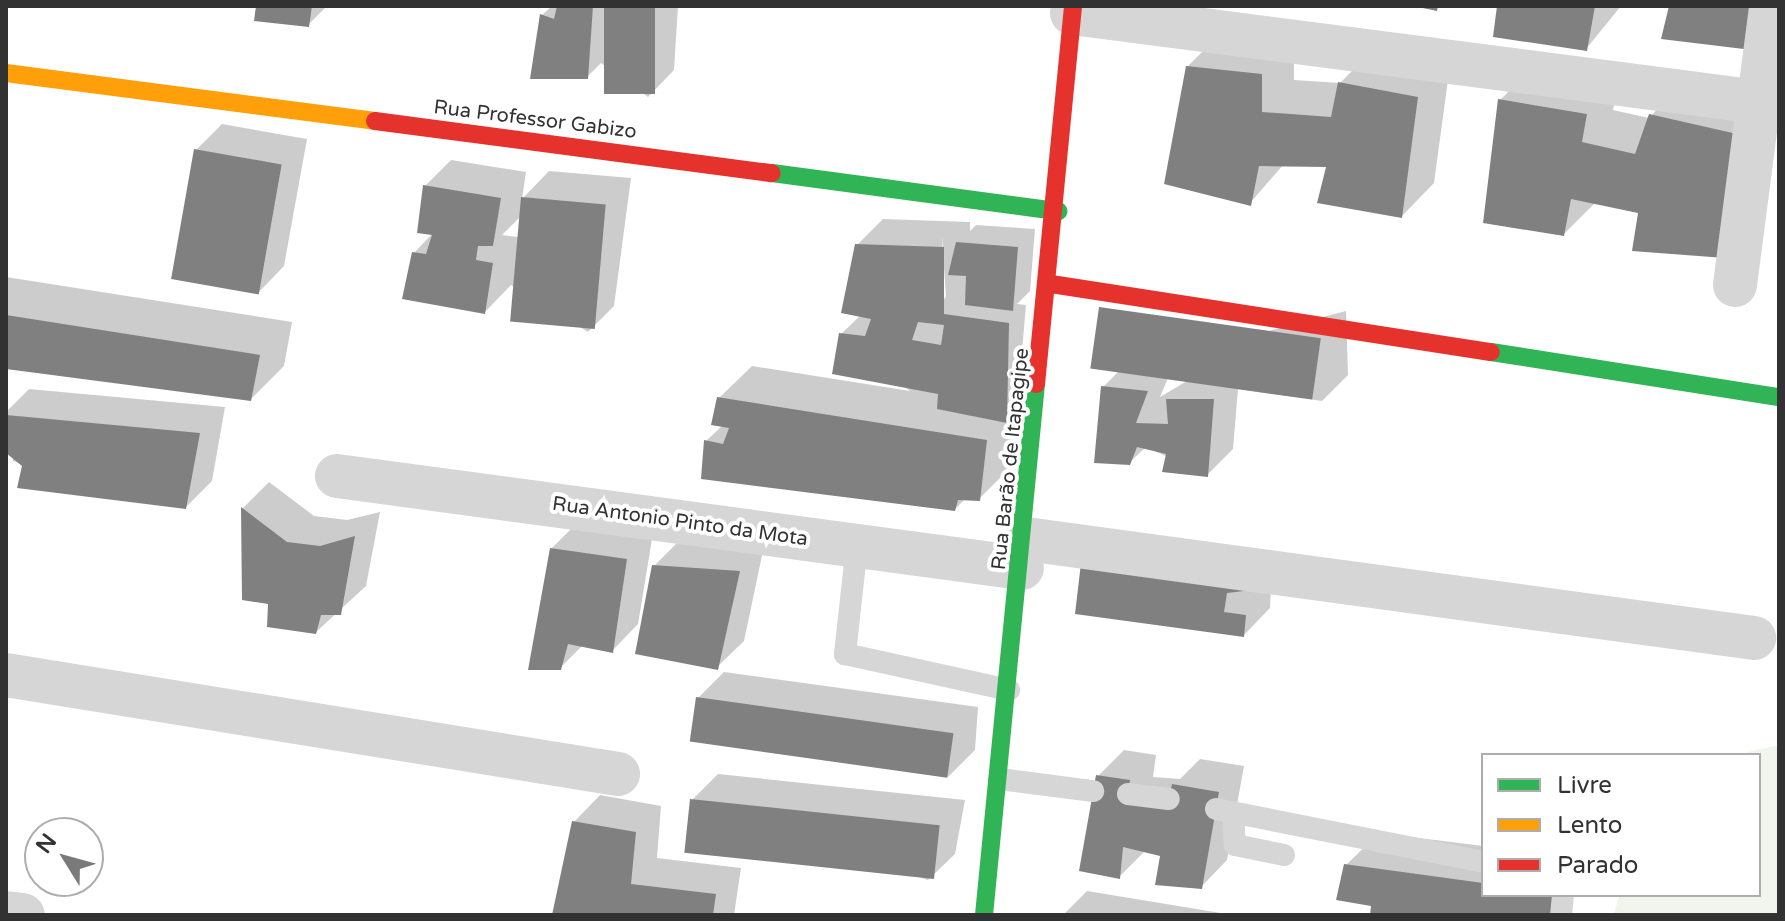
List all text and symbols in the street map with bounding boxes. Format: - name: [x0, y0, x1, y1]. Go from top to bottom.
- street label: Rua Professor Gabizo: [432, 96, 638, 144]
- street label: Rua Barão de Itapagipe: [987, 347, 1035, 571]
- street label: Rua Antonio Pinto da Mota: [551, 492, 809, 552]
- legend: [1481, 753, 1761, 897]
- text: Livre: [1557, 771, 1612, 800]
- text: Lento: [1557, 811, 1622, 840]
- north arrow: [24, 817, 104, 897]
- text: N: [31, 829, 62, 859]
- text: Parado: [1557, 851, 1638, 880]

